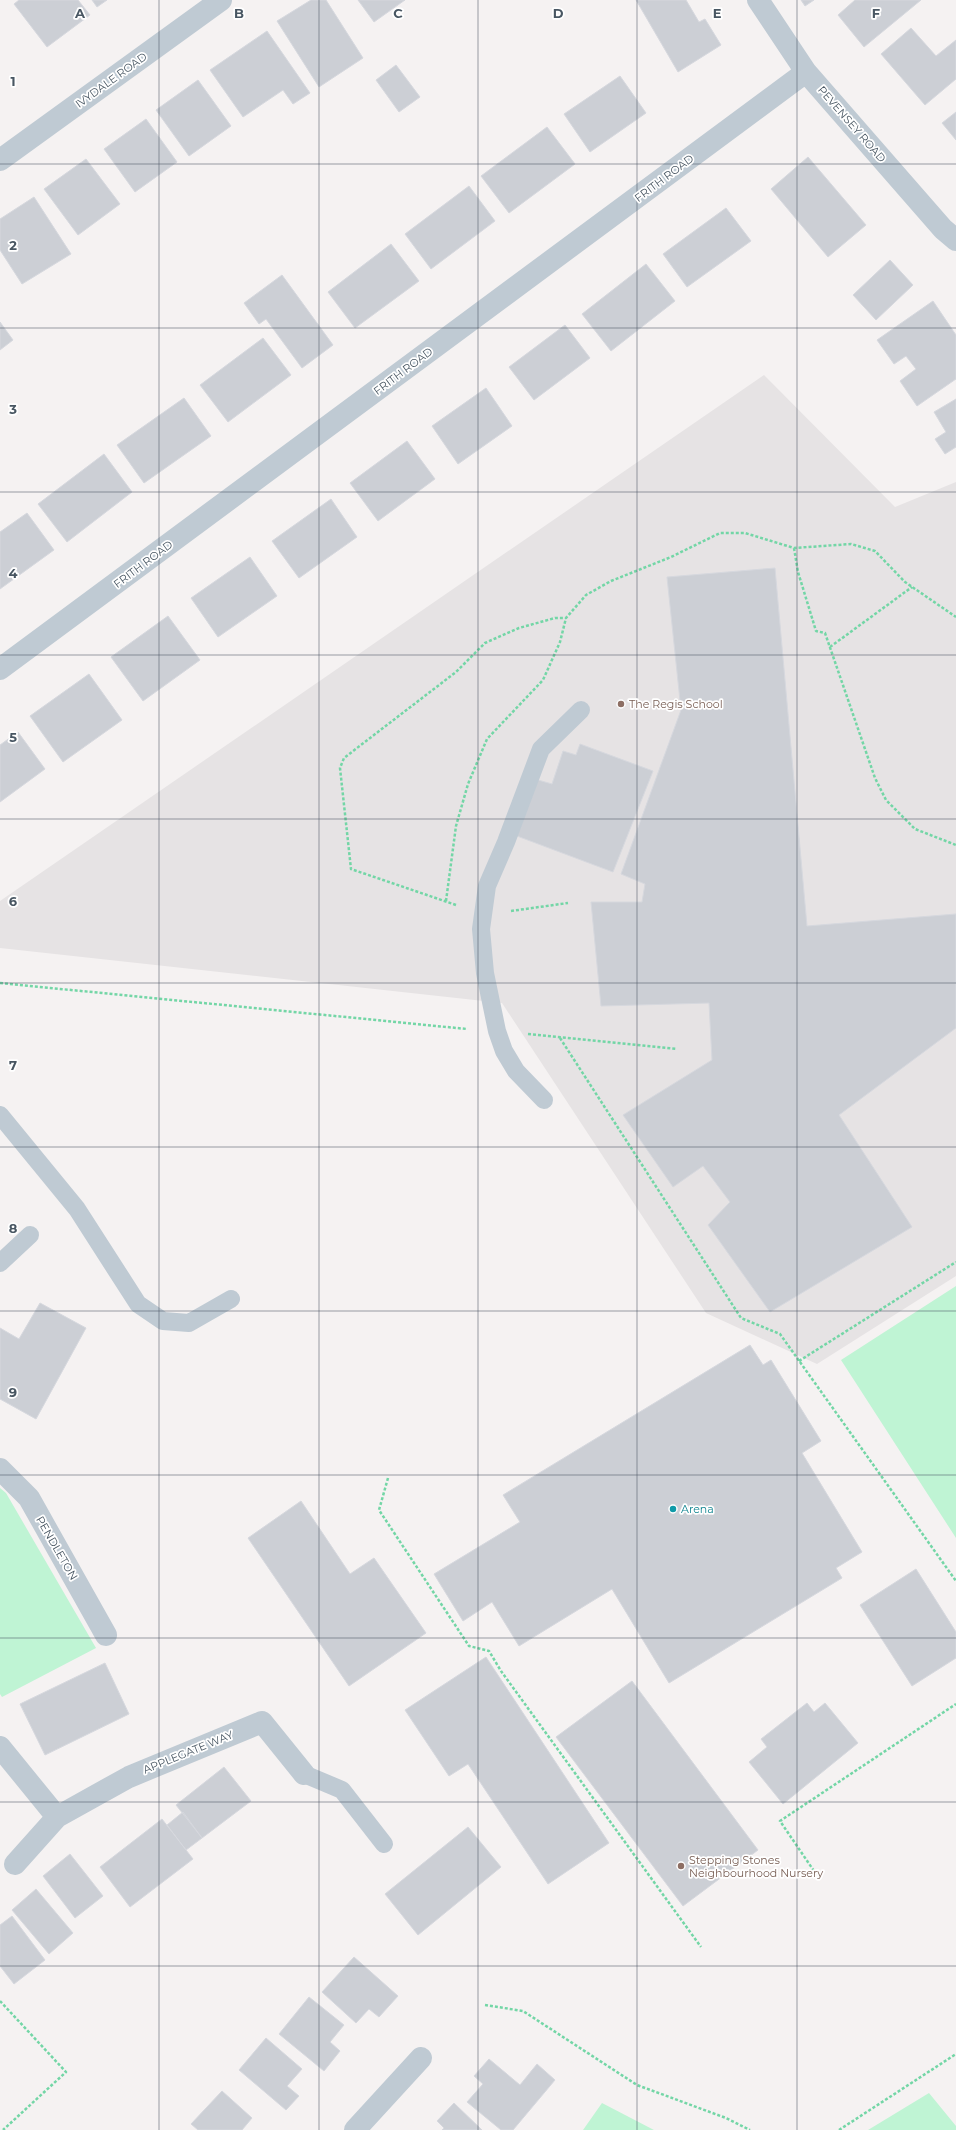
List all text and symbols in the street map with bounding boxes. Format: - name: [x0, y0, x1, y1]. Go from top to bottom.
- text: A: [74, 5, 86, 21]
- text: B: [234, 5, 244, 21]
- text: C: [393, 5, 403, 21]
- text: D: [553, 5, 564, 21]
- text: E: [713, 5, 722, 21]
- text: F: [872, 5, 880, 21]
- street label: IVYDALE ROAD: [72, 49, 150, 111]
- text: 1: [10, 73, 16, 89]
- street label: PEVENSEY ROAD: [815, 83, 889, 165]
- street label: FRITH ROAD: [632, 151, 696, 205]
- text: 2: [9, 237, 17, 253]
- street label: FRITH ROAD: [371, 344, 435, 398]
- text: 3: [8, 401, 17, 417]
- street label: FRITH ROAD: [111, 537, 175, 591]
- text: 4: [9, 565, 18, 581]
- place label: The Regis School: [629, 697, 723, 711]
- marker: The Regis School: [616, 699, 626, 709]
- text: 5: [9, 729, 17, 745]
- text: 6: [9, 893, 18, 909]
- text: 7: [9, 1057, 17, 1073]
- text: 8: [9, 1220, 18, 1236]
- text: 9: [9, 1384, 17, 1400]
- place label: Arena: [681, 1502, 714, 1516]
- marker: Arena: [668, 1504, 678, 1514]
- street label: PENDLETON: [33, 1514, 81, 1582]
- street label: APPLEGATE WAY: [141, 1728, 235, 1776]
- place label: Stepping Stones Neighbourhood Nursery: [689, 1853, 823, 1880]
- marker: Stepping Stones Neighbourhood Nursery: [676, 1861, 686, 1871]

